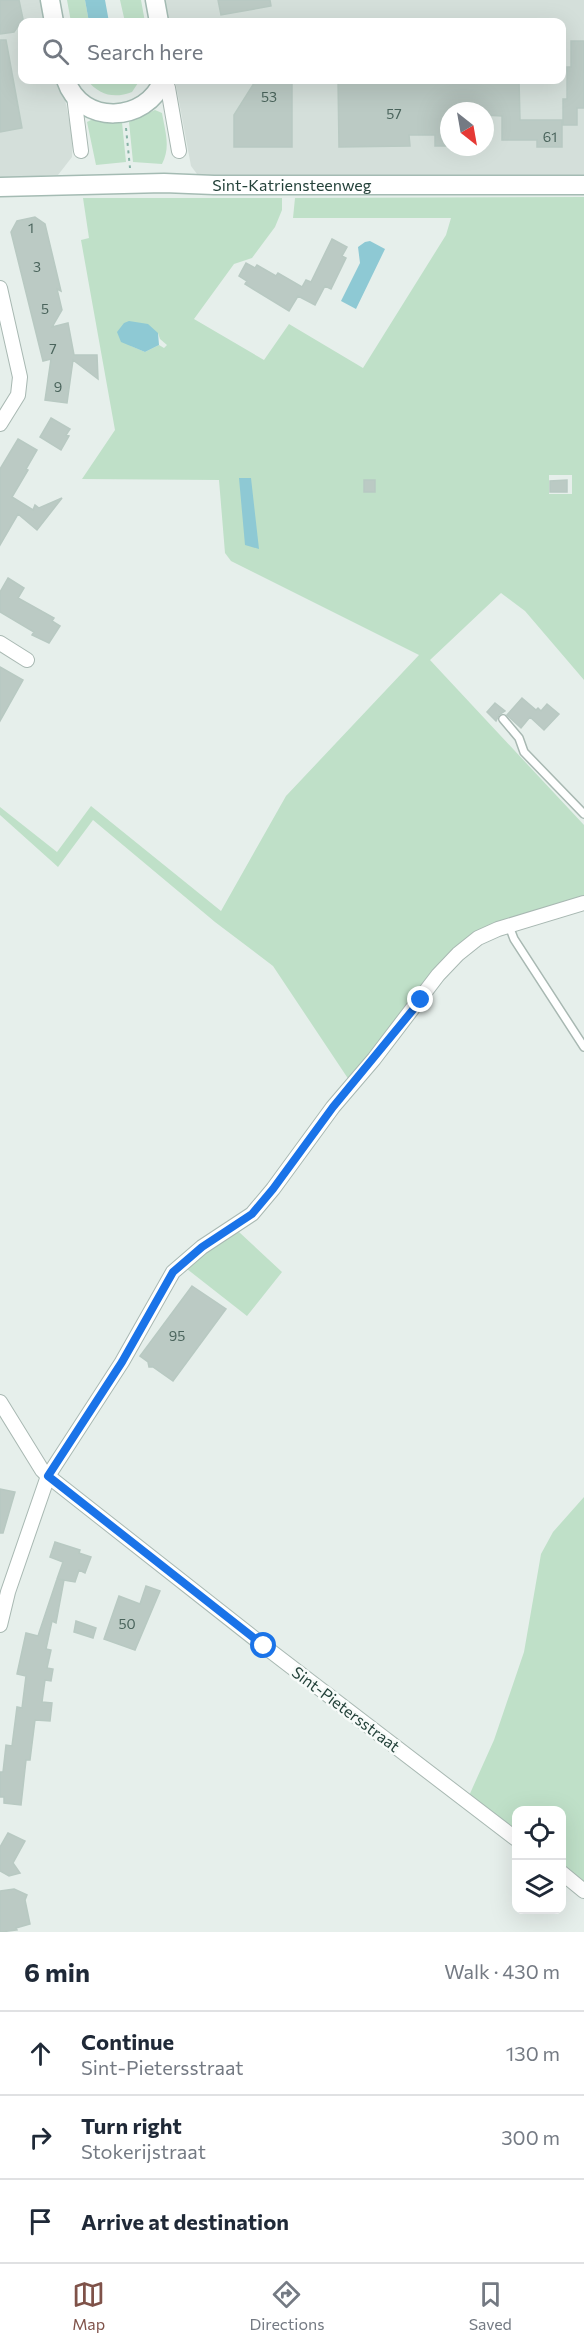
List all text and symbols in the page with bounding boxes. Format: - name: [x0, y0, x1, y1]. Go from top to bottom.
- search box: [18, 18, 566, 84]
- icon: search: [39, 35, 72, 68]
- text: Search here: [87, 38, 203, 65]
- house number: 53: [261, 88, 277, 105]
- north arrow: [440, 102, 494, 156]
- house number: 57: [386, 105, 402, 122]
- house number: 61: [543, 128, 557, 145]
- street label: Sint-Katriensteenweg: [212, 175, 372, 194]
- house number: 1: [28, 219, 34, 236]
- house number: 3: [33, 258, 41, 275]
- house number: 5: [41, 300, 49, 317]
- house number: 7: [49, 340, 57, 357]
- house number: 9: [54, 378, 62, 395]
- route end: [407, 986, 433, 1012]
- house number: 95: [169, 1327, 185, 1344]
- house number: 50: [118, 1615, 136, 1632]
- route start: [250, 1632, 276, 1658]
- street label: Sint-Pietersstraat: [289, 1662, 404, 1756]
- map controls: [512, 1806, 566, 1914]
- button: locate: [512, 1806, 566, 1860]
- button: layers: [512, 1860, 566, 1914]
- text: 6 min: [24, 1956, 90, 1987]
- text: Walk · 430 m: [444, 1959, 560, 1983]
- text: Continue: [81, 2028, 174, 2055]
- icon: ahead: [24, 2037, 57, 2070]
- text: 130 m: [506, 2041, 560, 2065]
- text: Sint-Pietersstraat: [81, 2055, 244, 2079]
- text: Turn right: [81, 2112, 182, 2139]
- icon: right: [24, 2121, 57, 2154]
- text: 300 m: [501, 2125, 560, 2149]
- text: Stokerijstraat: [81, 2139, 206, 2163]
- icon: arrive: [24, 2205, 57, 2238]
- text: Arrive at destination: [81, 2208, 289, 2235]
- tab: Map: [72, 2278, 105, 2333]
- tab: Directions: [249, 2278, 324, 2333]
- tab: Saved: [469, 2278, 512, 2333]

